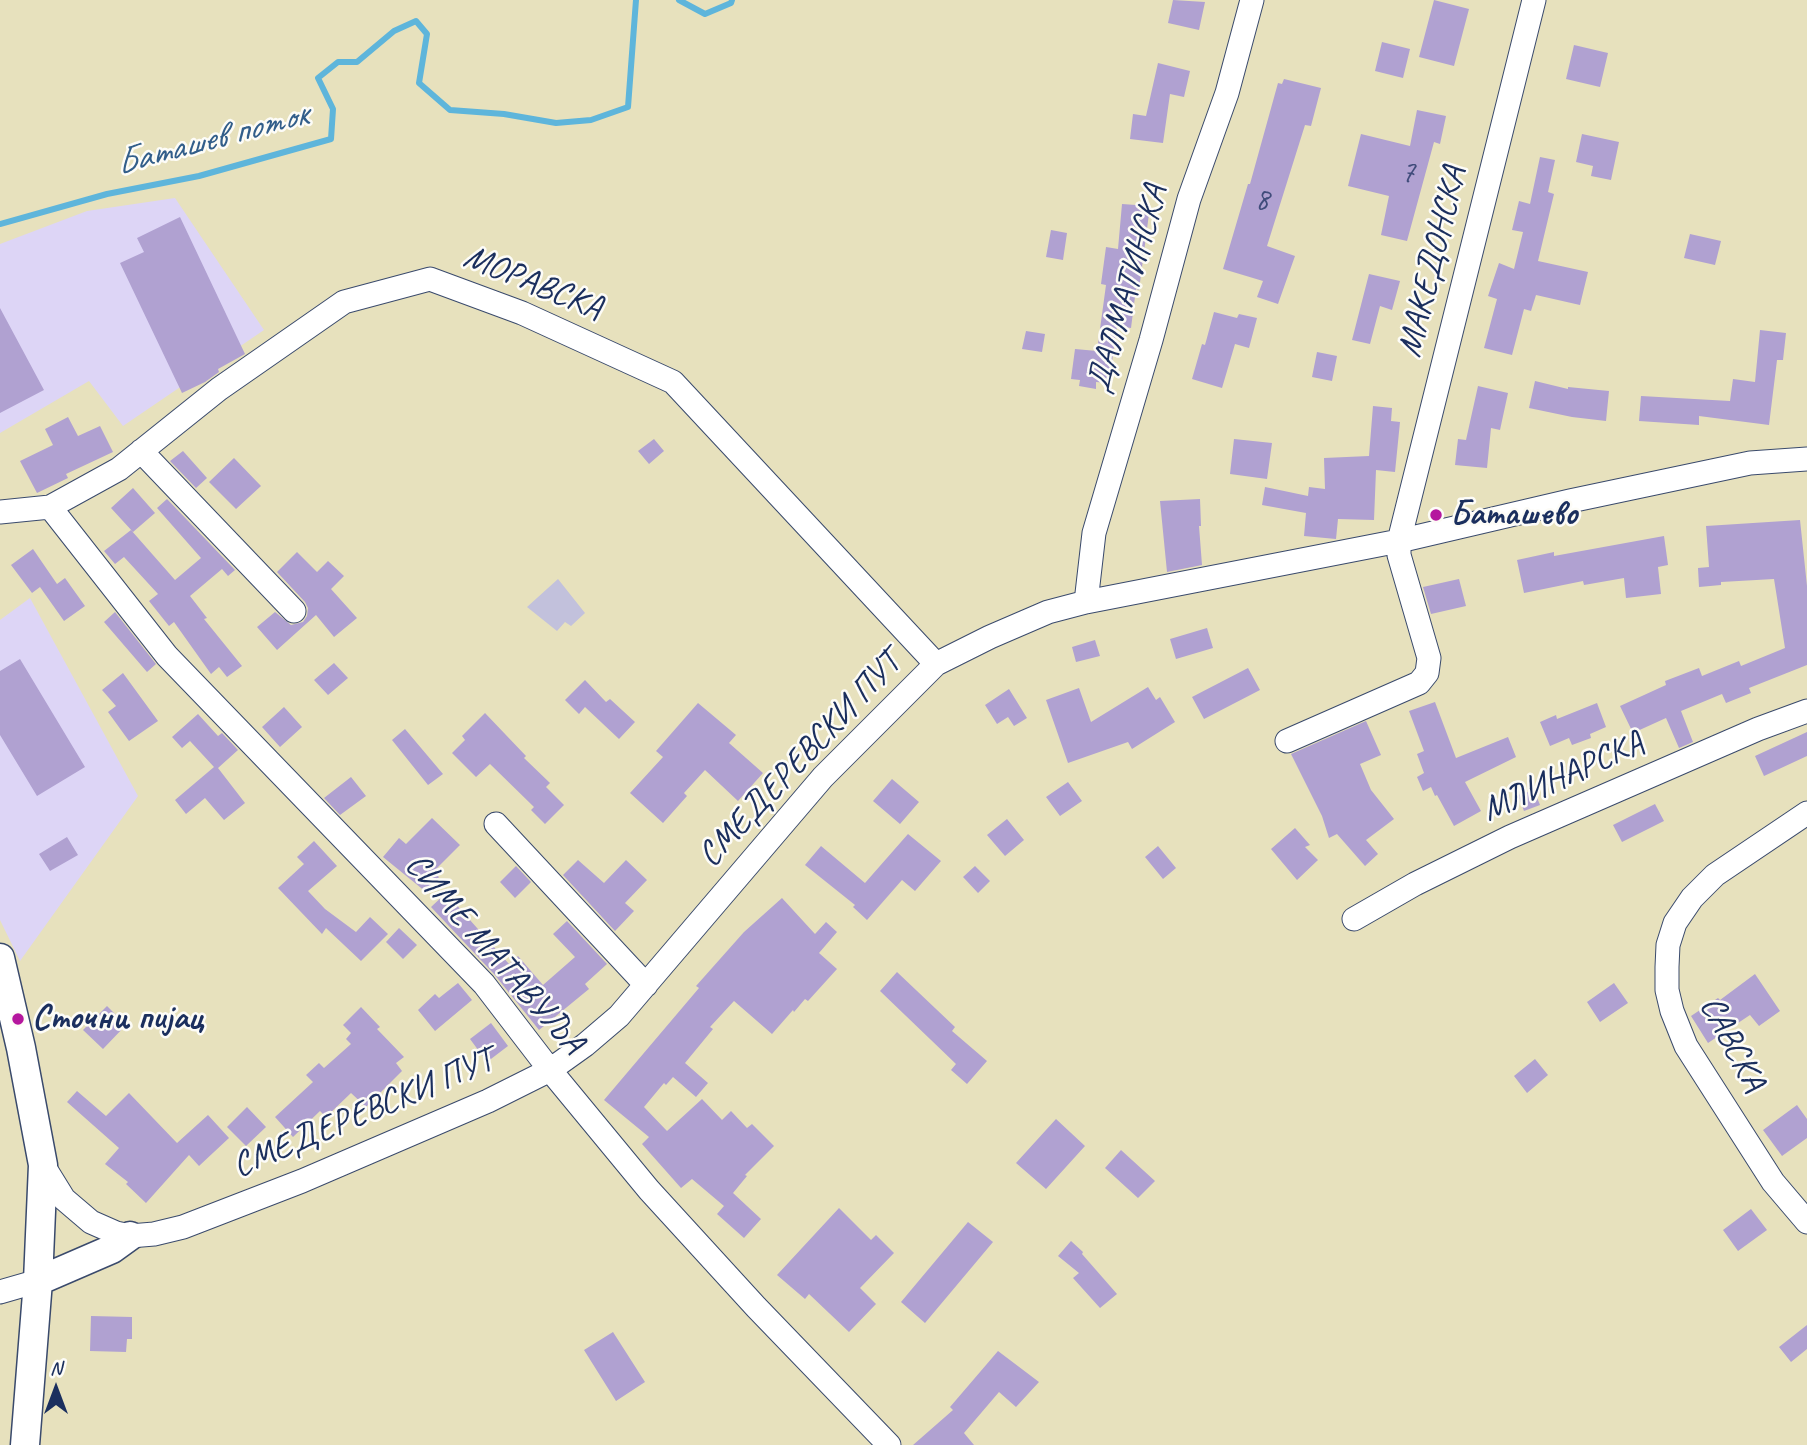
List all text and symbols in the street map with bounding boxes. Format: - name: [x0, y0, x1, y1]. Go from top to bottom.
- water label: Баташев поток: [111, 93, 313, 187]
- house number: 7: [1401, 155, 1415, 193]
- street label: МАКЕДОНСКА: [1389, 163, 1477, 361]
- street label: ДАЛМАТИНСКА: [1078, 180, 1178, 398]
- house number: 8: [1255, 182, 1269, 220]
- street label: МОРАВСКА: [457, 236, 609, 330]
- place label: Баташево: [1450, 494, 1577, 536]
- marker: Баташево: [1428, 507, 1444, 523]
- street label: СМЕДЕРЕВСКИ ПУТ: [690, 644, 910, 876]
- street label: МЛИНАРСКА: [1476, 723, 1650, 831]
- street label: СИМЕ МАТАВУЉА: [395, 845, 593, 1063]
- street label: САВСКА: [1689, 989, 1775, 1099]
- place label: Сточни пијац: [32, 998, 204, 1040]
- marker: Сточни пијац: [10, 1011, 26, 1027]
- street label: СМЕДЕРЕВСКИ ПУТ: [226, 1040, 500, 1188]
- north arrow: [21, 1354, 91, 1424]
- text: N: [50, 1356, 62, 1380]

